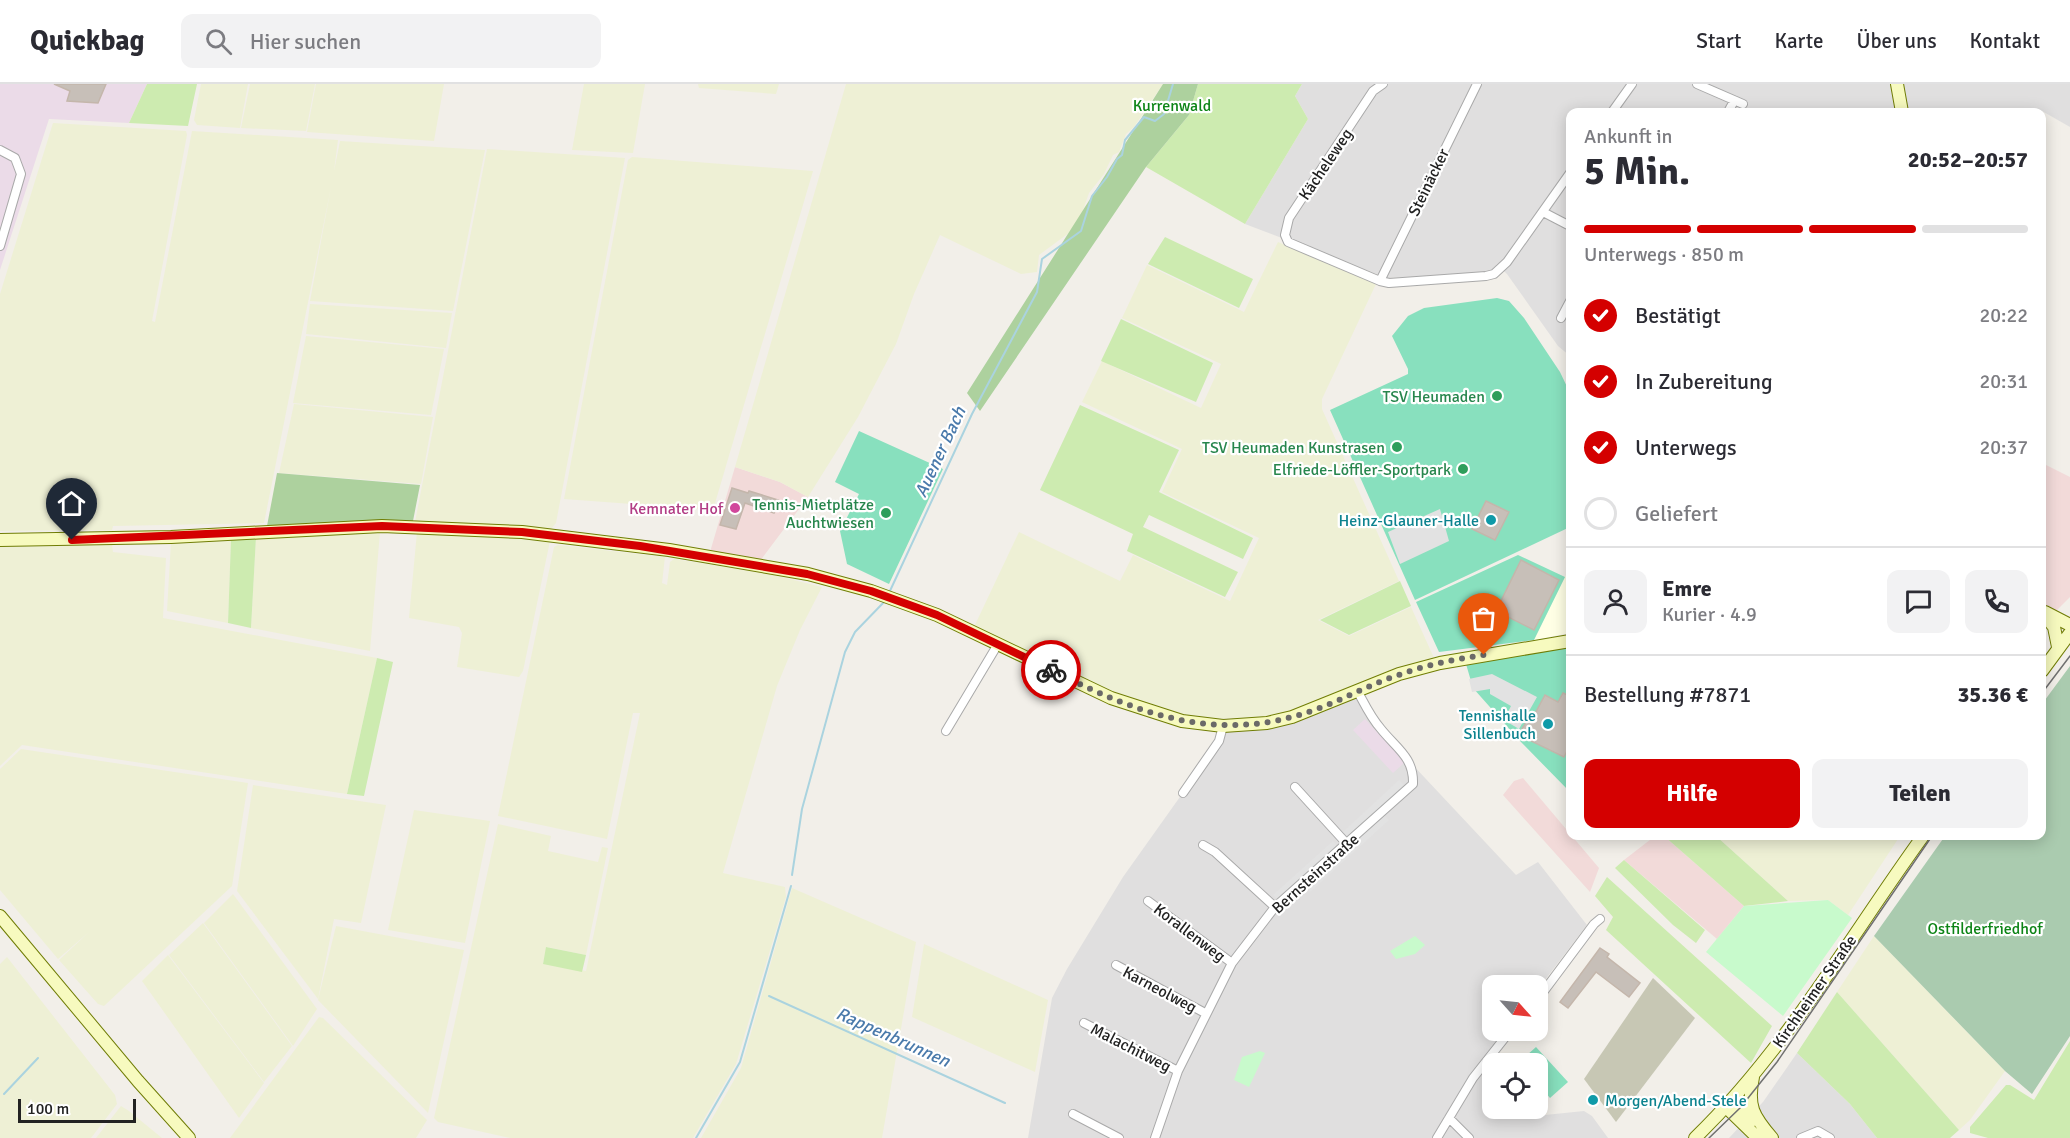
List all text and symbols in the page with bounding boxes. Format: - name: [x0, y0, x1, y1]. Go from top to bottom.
- search box: [181, 14, 601, 68]
- text: Quickbag: [30, 24, 145, 58]
- icon: search: [202, 25, 235, 58]
- text: Hier suchen: [250, 28, 361, 55]
- text: Start: [1696, 28, 1741, 54]
- text: Karte: [1774, 28, 1823, 54]
- text: Über uns: [1856, 28, 1937, 54]
- text: Kontakt: [1970, 28, 2040, 54]
- park label: Kurrenwald: [1133, 96, 1211, 116]
- text: Ankunft in: [1584, 124, 1672, 149]
- street label: Kächeleweg: [1295, 125, 1357, 204]
- street label: Steinäcker: [1404, 145, 1454, 219]
- text: 20:52–20:57: [1908, 146, 2028, 173]
- text: 5 Min.: [1584, 147, 1690, 195]
- text: Unterwegs · 850 m: [1584, 242, 1744, 267]
- icon: check: [1584, 299, 1617, 332]
- text: Bestätigt: [1635, 302, 1721, 329]
- text: 20:22: [1979, 303, 2028, 328]
- icon: check: [1584, 365, 1617, 398]
- text: In Zubereitung: [1635, 368, 1773, 395]
- text: 20:31: [1979, 369, 2028, 394]
- place label: TSV Heumaden: [1383, 387, 1485, 407]
- marker: TSV Heumaden: [1490, 389, 1504, 403]
- water label: Auener Bach: [909, 402, 971, 501]
- icon: check: [1584, 431, 1617, 464]
- text: Unterwegs: [1635, 434, 1737, 461]
- text: 20:37: [1979, 435, 2028, 460]
- place label: TSV Heumaden Kunstrasen: [1202, 438, 1385, 458]
- marker: TSV Heumaden Kunstrasen: [1390, 440, 1404, 454]
- place label: Elfriede-Löffler-Sportpark: [1273, 460, 1451, 480]
- marker: Elfriede-Löffler-Sportpark: [1456, 462, 1470, 476]
- pin: [46, 478, 97, 540]
- icon: home: [55, 487, 88, 520]
- place label: Tennis-Mietplätze Auchtwiesen: [752, 495, 874, 533]
- place label: Kemnater Hof: [629, 499, 724, 519]
- text: Geliefert: [1635, 500, 1718, 527]
- marker: Kemnater Hof: [728, 501, 742, 515]
- marker: Tennis-Mietplätze Auchtwiesen: [879, 506, 893, 520]
- place label: Heinz-Glauner-Halle: [1339, 511, 1479, 531]
- marker: Heinz-Glauner-Halle: [1484, 513, 1498, 527]
- button: person: [1584, 570, 1647, 633]
- button: chat: [1887, 570, 1950, 633]
- button: phone: [1965, 570, 2028, 633]
- text: Emre: [1662, 575, 1712, 602]
- pin: [1458, 593, 1509, 655]
- icon: bag: [1467, 602, 1500, 635]
- text: Kurier · 4.9: [1662, 602, 1757, 627]
- courier: [1021, 640, 1081, 700]
- icon: bike: [1035, 654, 1068, 687]
- text: Bestellung #7871: [1584, 681, 1751, 708]
- text: 35.36 €: [1957, 681, 2028, 708]
- place label: Tennishalle Sillenbuch: [1459, 706, 1536, 744]
- marker: Tennishalle Sillenbuch: [1541, 717, 1555, 731]
- button: Hilfe: [1584, 759, 1800, 828]
- button: Teilen: [1812, 759, 2028, 828]
- street label: Bernsteinstraße: [1268, 829, 1363, 918]
- street label: Korallenweg: [1150, 899, 1229, 966]
- park label: Ostfilderfriedhof: [1927, 919, 2043, 939]
- street label: Kirchheimer Straße: [1768, 931, 1861, 1052]
- street label: Karneolweg: [1119, 962, 1200, 1018]
- north arrow: [1482, 975, 1548, 1041]
- map controls: [1482, 975, 1548, 1119]
- water label: Rappenbrunnen: [833, 1002, 954, 1072]
- street label: Malachitweg: [1087, 1019, 1174, 1077]
- button: locate: [1482, 1053, 1548, 1119]
- place label: Morgen/Abend-Stele: [1605, 1091, 1747, 1111]
- marker: Morgen/Abend-Stele: [1586, 1093, 1600, 1107]
- scale bar: [18, 1096, 136, 1124]
- text: 100 m: [27, 1099, 69, 1119]

